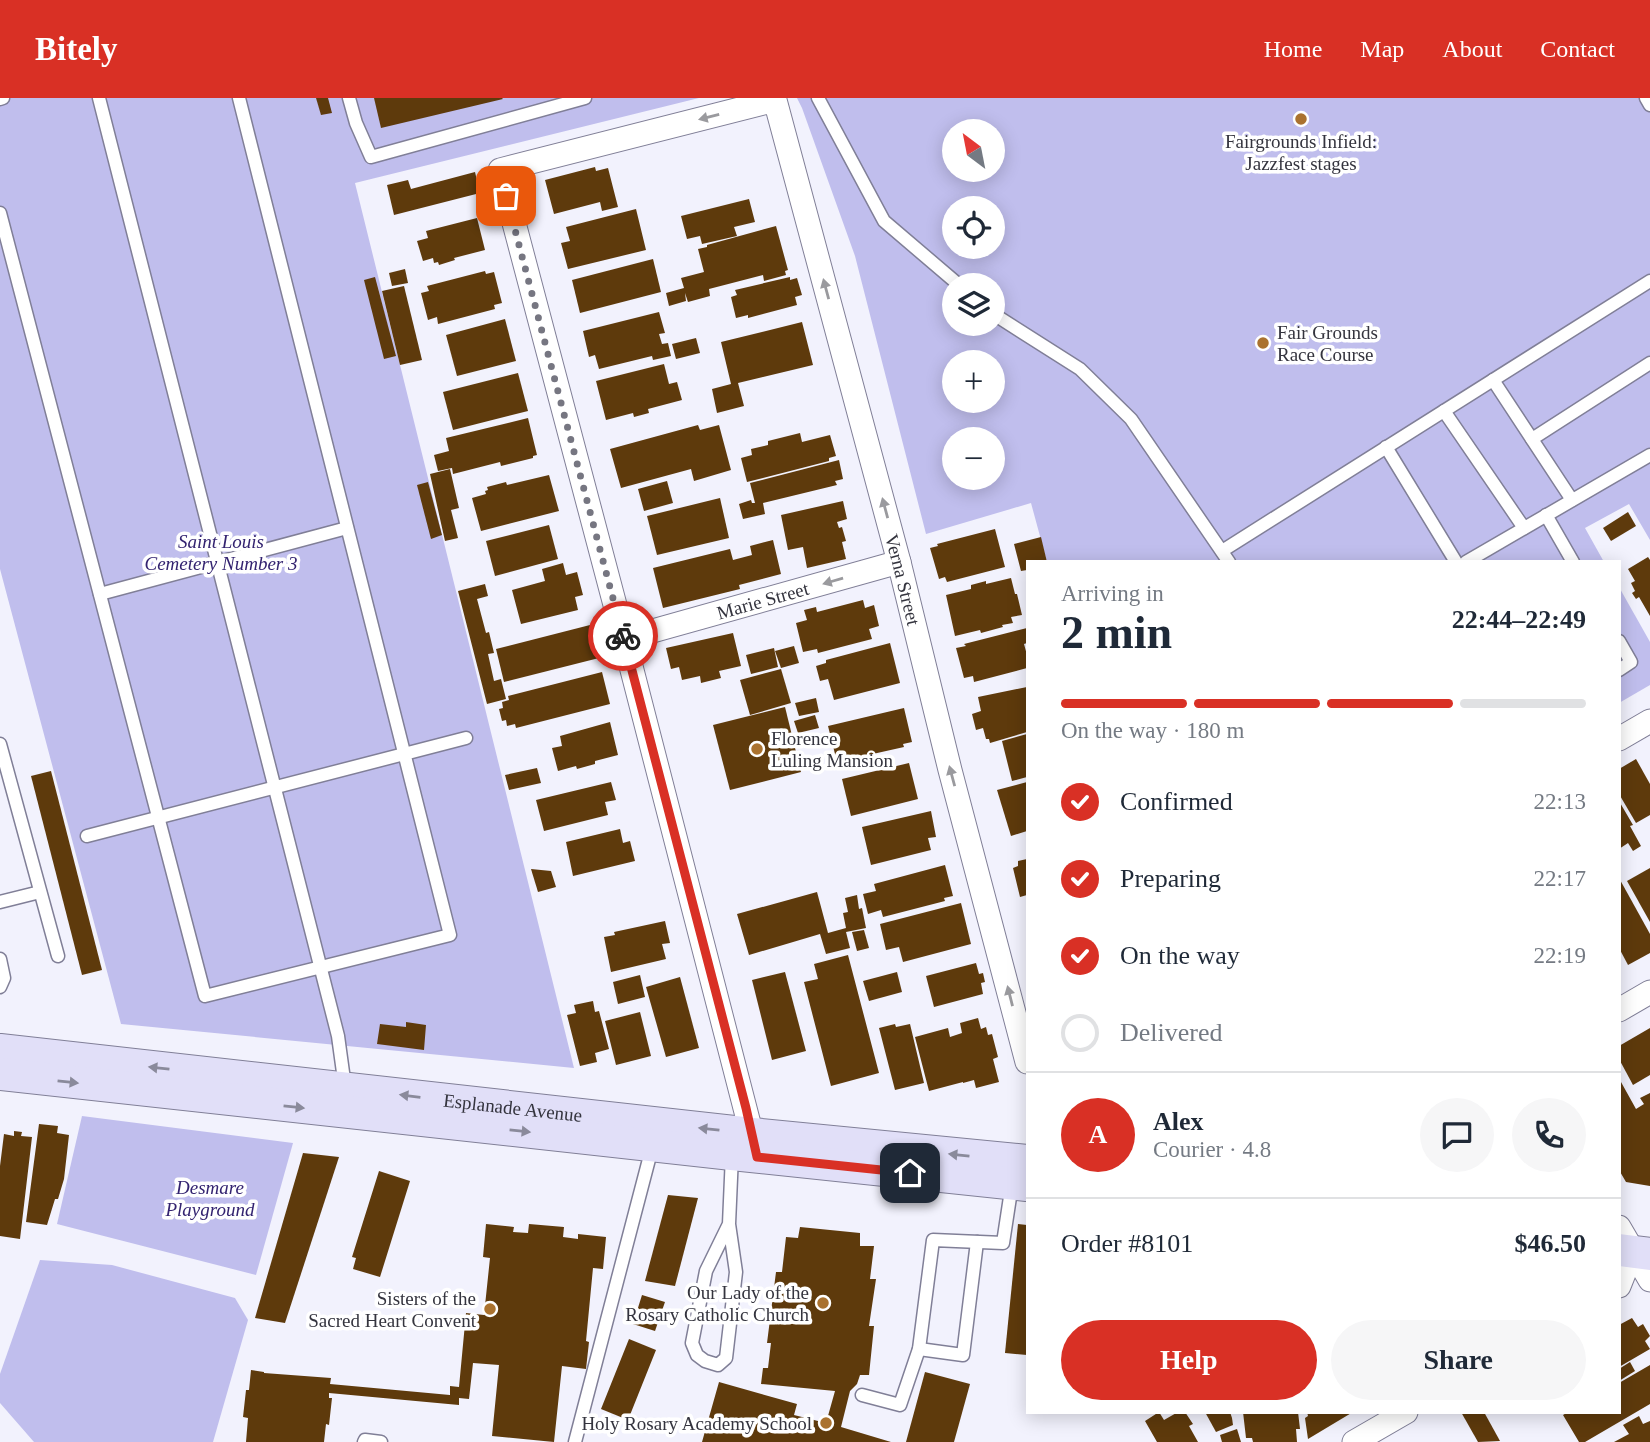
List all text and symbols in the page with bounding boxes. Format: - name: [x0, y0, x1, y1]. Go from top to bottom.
- text: Bitely: [35, 31, 117, 67]
- text: Home: [1264, 36, 1322, 62]
- text: Map: [1360, 36, 1404, 62]
- text: About: [1442, 36, 1502, 62]
- text: Contact: [1540, 36, 1615, 62]
- marker: Fairgrounds Infield: Jazzfest stages: [1293, 111, 1309, 127]
- one-way arrow: [698, 112, 720, 123]
- north arrow: [942, 119, 1004, 182]
- map controls: [942, 119, 1005, 490]
- place label: Fairgrounds Infield: Jazzfest stages: [1225, 131, 1377, 174]
- pin: [476, 166, 536, 226]
- icon: bag: [487, 177, 525, 215]
- button: locate: [942, 196, 1005, 259]
- button: layers: [942, 273, 1005, 336]
- one-way arrow: [820, 277, 831, 299]
- place label: Fair Grounds Race Course: [1277, 322, 1378, 365]
- marker: Fair Grounds Race Course: [1255, 335, 1271, 351]
- button: +: [942, 350, 1005, 413]
- button: −: [942, 427, 1005, 490]
- one-way arrow: [879, 497, 889, 518]
- park label: Saint Louis Cemetery Number 3: [144, 531, 298, 574]
- street label: Verna Street: [881, 532, 925, 628]
- one-way arrow: [823, 576, 844, 586]
- street label: Marie Street: [714, 577, 812, 623]
- text: Arriving in: [1061, 581, 1164, 606]
- courier: [588, 601, 658, 671]
- text: 22:44–22:49: [1452, 605, 1586, 634]
- text: 2 min: [1061, 607, 1172, 658]
- icon: bike: [604, 617, 642, 655]
- text: On the way · 180 m: [1061, 718, 1244, 743]
- place label: Florence Luling Mansion: [771, 728, 893, 771]
- marker: Florence Luling Mansion: [749, 741, 765, 757]
- one-way arrow: [946, 765, 957, 787]
- icon: check: [1061, 783, 1099, 821]
- text: Confirmed: [1120, 787, 1233, 816]
- text: 22:13: [1534, 789, 1586, 814]
- icon: check: [1061, 860, 1099, 898]
- text: Preparing: [1120, 864, 1221, 893]
- text: 22:17: [1534, 866, 1586, 891]
- icon: check: [1061, 937, 1099, 975]
- text: On the way: [1120, 941, 1240, 970]
- text: 22:19: [1534, 943, 1586, 968]
- one-way arrow: [1004, 985, 1015, 1007]
- text: Delivered: [1120, 1018, 1223, 1047]
- one-way arrow: [148, 1062, 170, 1073]
- one-way arrow: [57, 1077, 79, 1088]
- street label: Esplanade Avenue: [442, 1089, 583, 1125]
- one-way arrow: [398, 1090, 420, 1101]
- button: chat: [1420, 1098, 1494, 1172]
- button: phone: [1512, 1098, 1586, 1172]
- one-way arrow: [283, 1101, 305, 1112]
- text: Alex: [1153, 1107, 1204, 1136]
- text: A: [1089, 1120, 1107, 1149]
- one-way arrow: [697, 1123, 719, 1134]
- one-way arrow: [509, 1126, 531, 1137]
- text: Courier · 4.8: [1153, 1137, 1271, 1162]
- pin: [880, 1143, 940, 1203]
- one-way arrow: [948, 1149, 970, 1160]
- icon: home: [891, 1154, 929, 1192]
- park label: Desmare Playground: [164, 1177, 255, 1220]
- text: Order #8101: [1061, 1229, 1193, 1258]
- text: $46.50: [1515, 1229, 1586, 1258]
- place label: Our Lady of the Rosary Catholic Church: [625, 1282, 809, 1325]
- place label: Sisters of the Sacred Heart Convent: [308, 1288, 477, 1331]
- marker: Our Lady of the Rosary Catholic Church: [815, 1295, 831, 1311]
- marker: Sisters of the Sacred Heart Convent: [482, 1301, 498, 1317]
- button: Help: [1061, 1320, 1317, 1400]
- button: Share: [1331, 1320, 1586, 1400]
- place label: Holy Rosary Academy School: [581, 1413, 812, 1434]
- marker: Holy Rosary Academy School: [818, 1415, 834, 1431]

